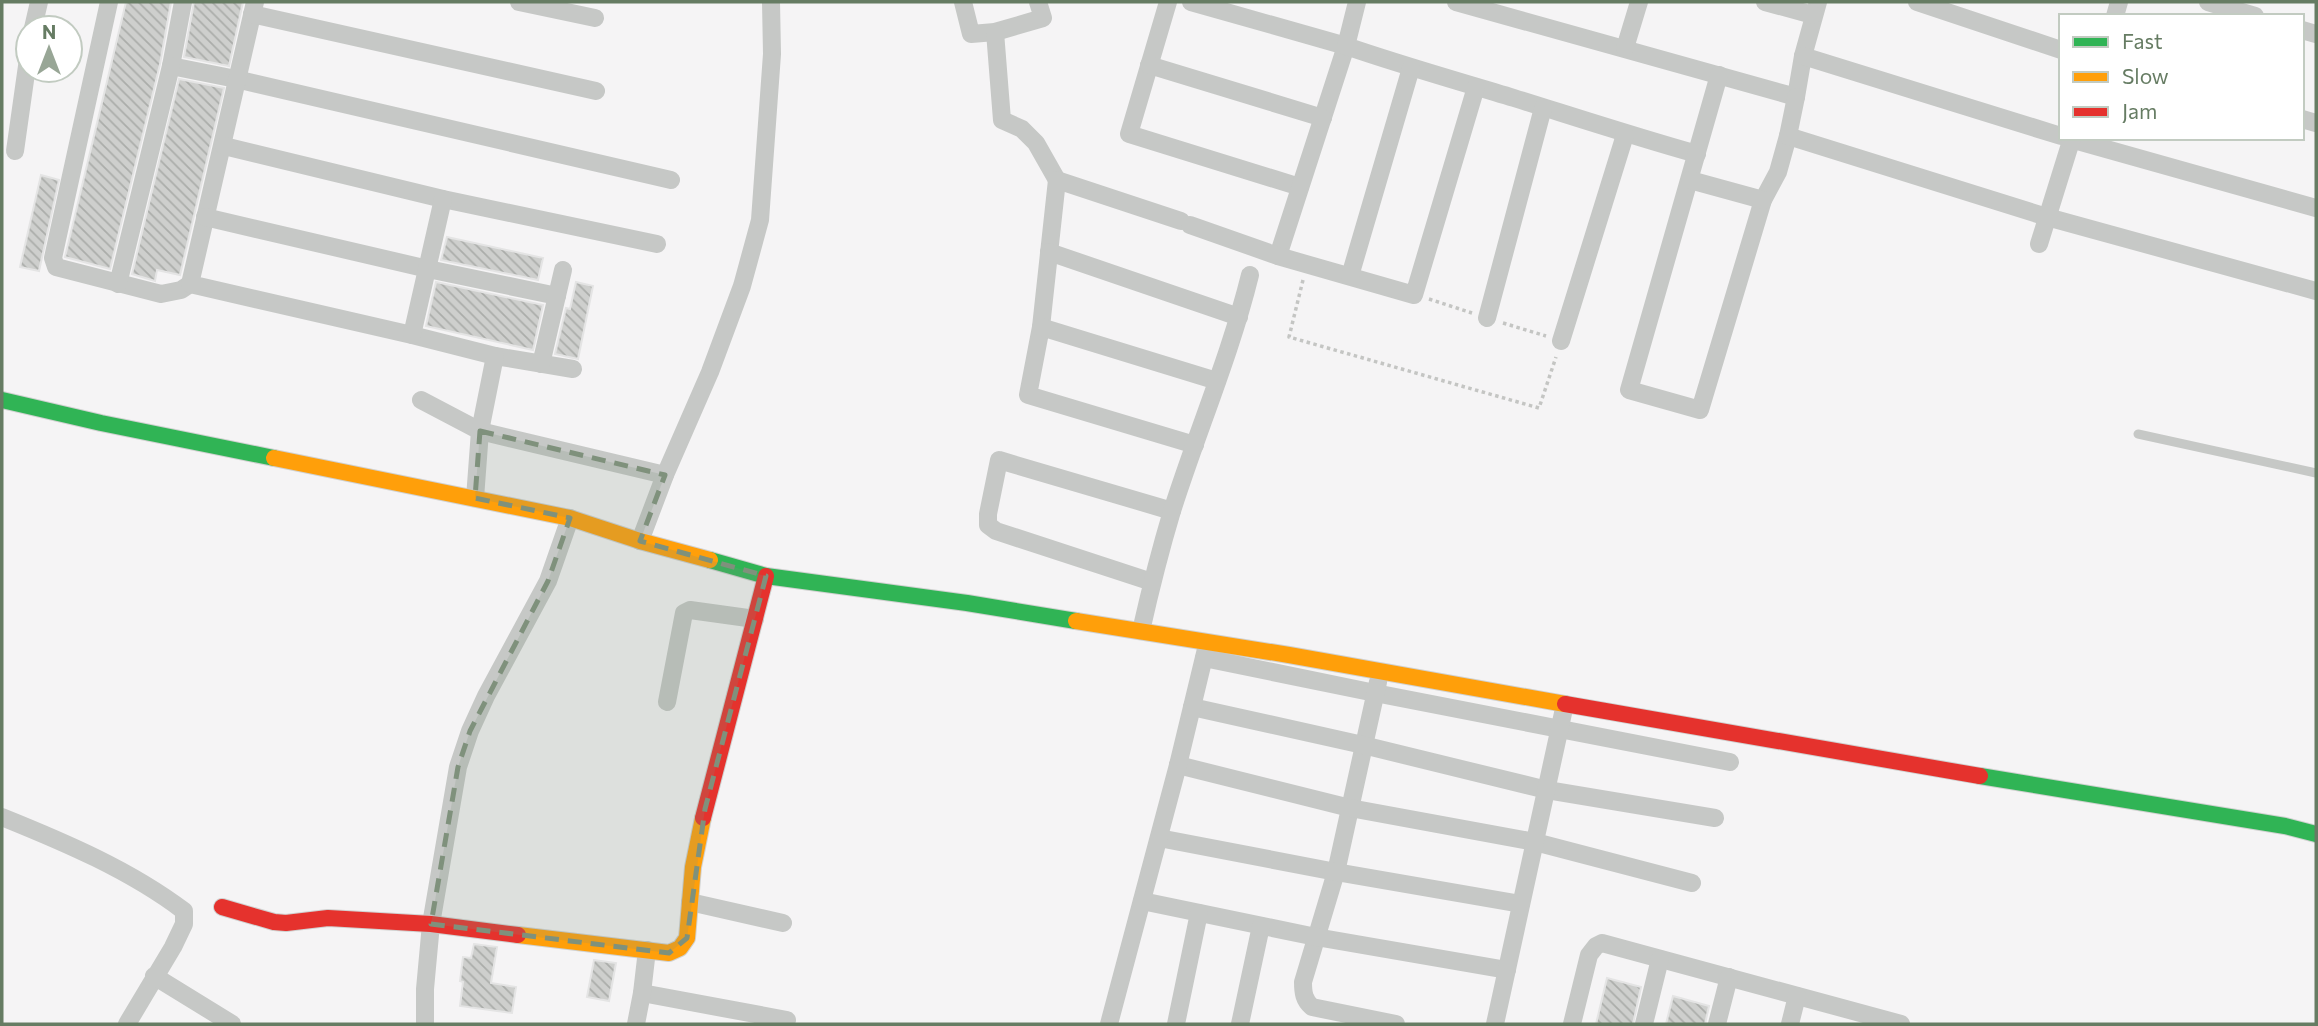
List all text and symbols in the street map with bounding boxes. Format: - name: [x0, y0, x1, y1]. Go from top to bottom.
- north arrow: [14, 14, 84, 84]
- legend: [2059, 14, 2304, 140]
- text: N: [42, 20, 56, 43]
- text: Fast: [2122, 28, 2163, 53]
- text: Slow: [2122, 63, 2169, 88]
- text: Jam: [2122, 98, 2157, 123]

